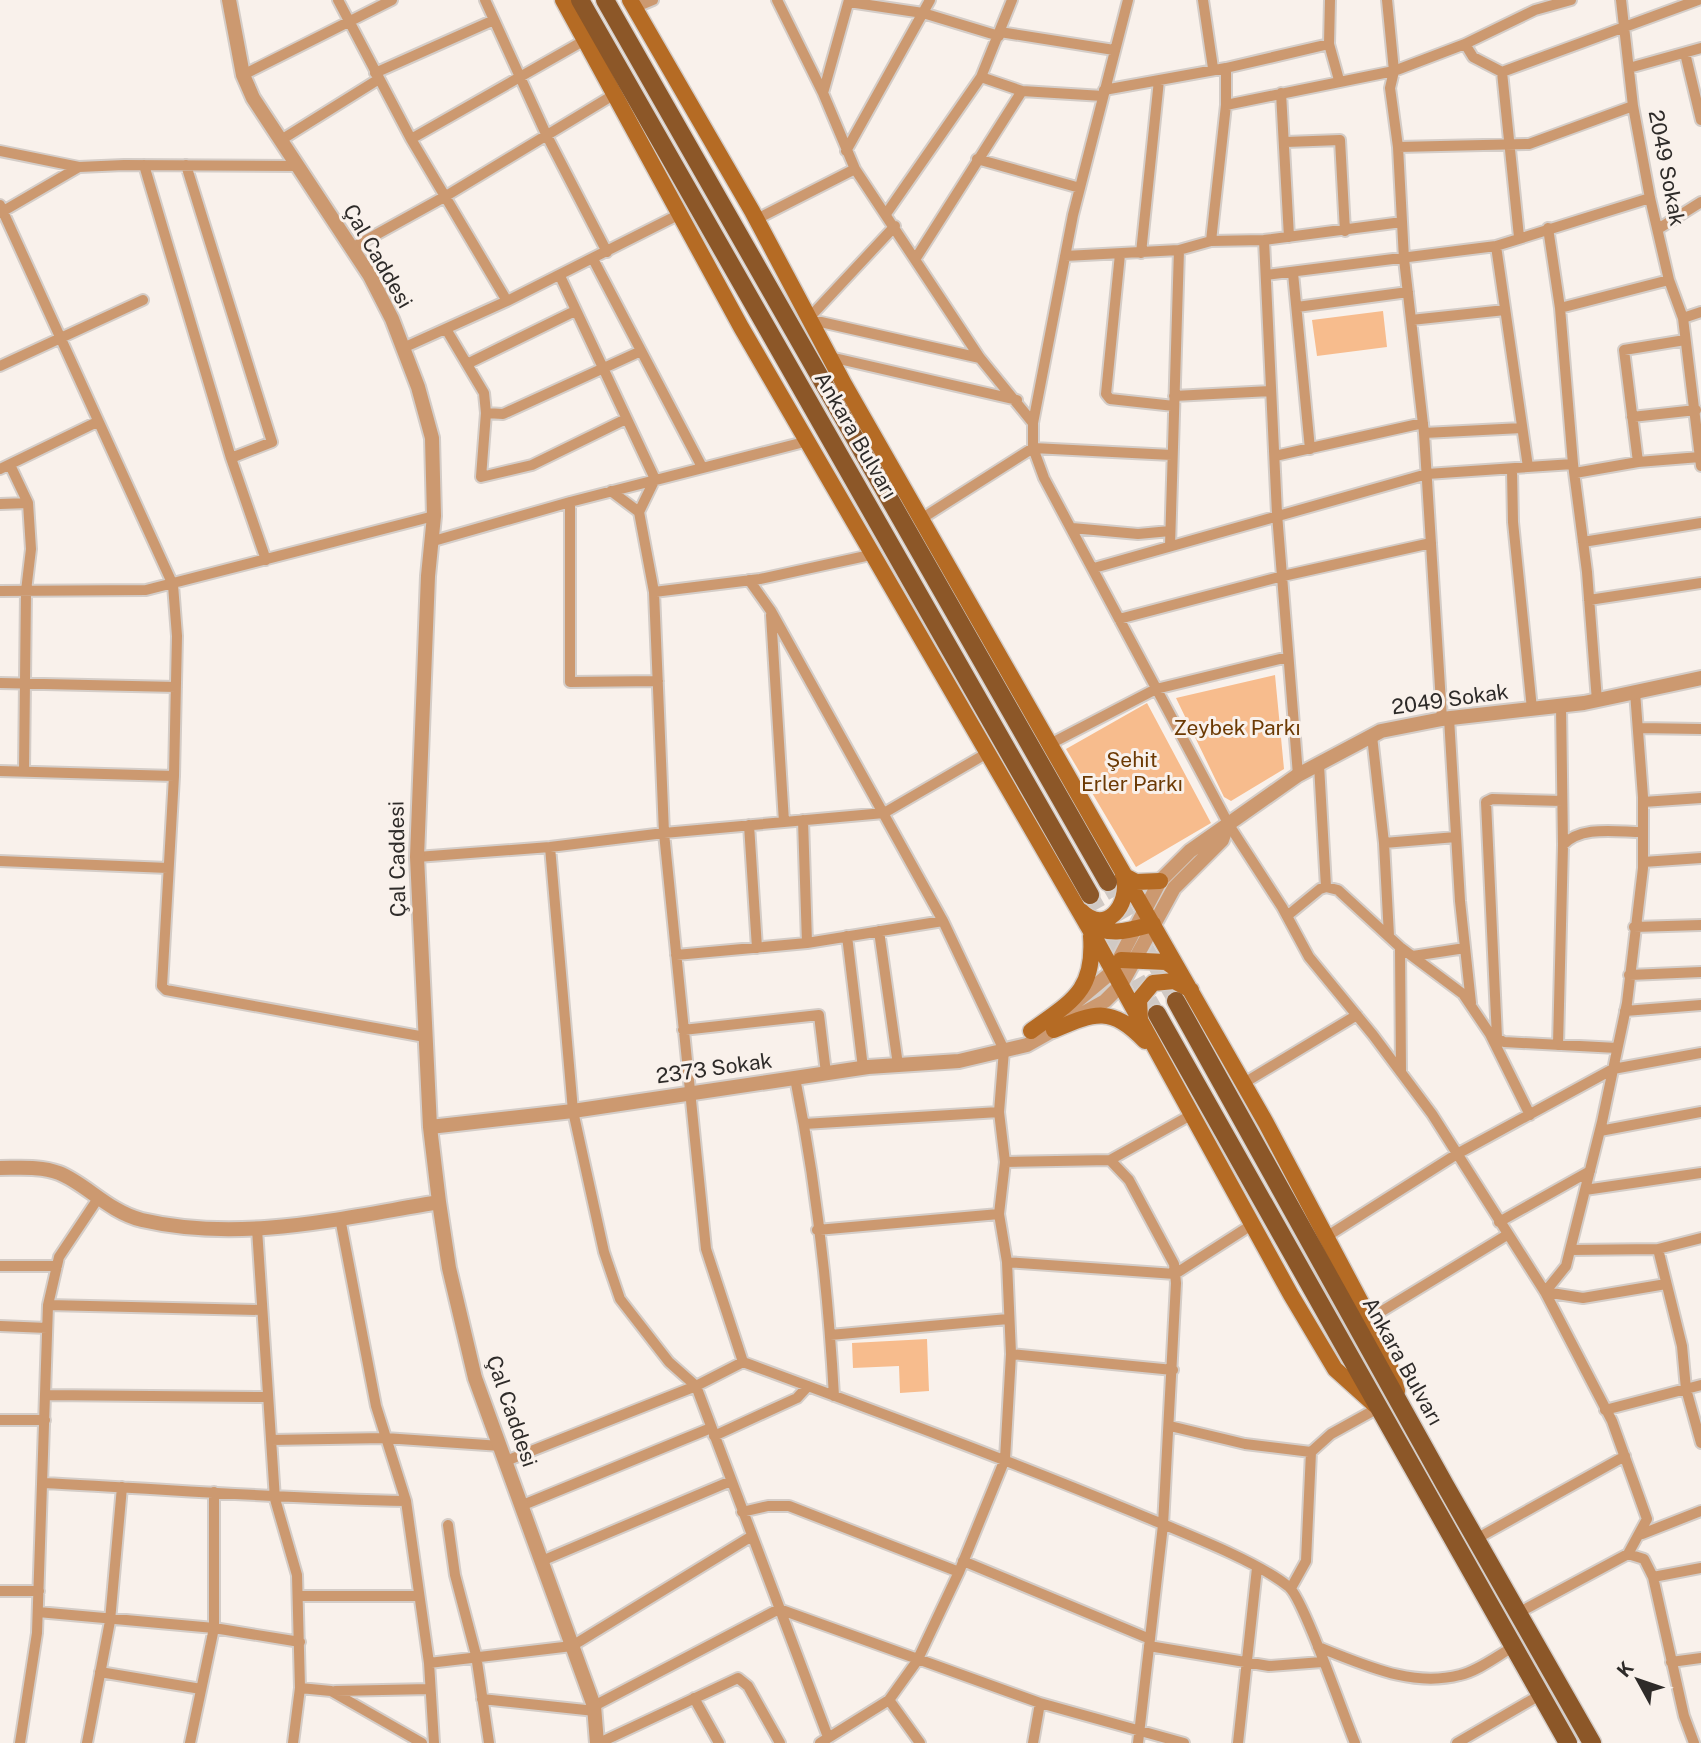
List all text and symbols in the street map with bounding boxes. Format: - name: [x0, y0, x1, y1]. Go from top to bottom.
- street label: 2049 Sokak: [1644, 108, 1691, 228]
- street label: Çal Caddesi: [338, 200, 418, 312]
- street label: Ankara Bulvarı: [810, 367, 902, 503]
- street label: 2049 Sokak: [1390, 678, 1510, 720]
- park label: Zeybek Parkı: [1173, 715, 1301, 740]
- park label: Şehit Erler Parkı: [1081, 747, 1183, 796]
- street label: Çal Caddesi: [383, 801, 411, 917]
- street label: 2373 Sokak: [654, 1047, 774, 1089]
- street label: Ankara Bulvarı: [1358, 1293, 1448, 1429]
- street label: Çal Caddesi: [481, 1352, 543, 1470]
- north arrow: [1603, 1645, 1673, 1715]
- text: K: [1612, 1656, 1638, 1681]

